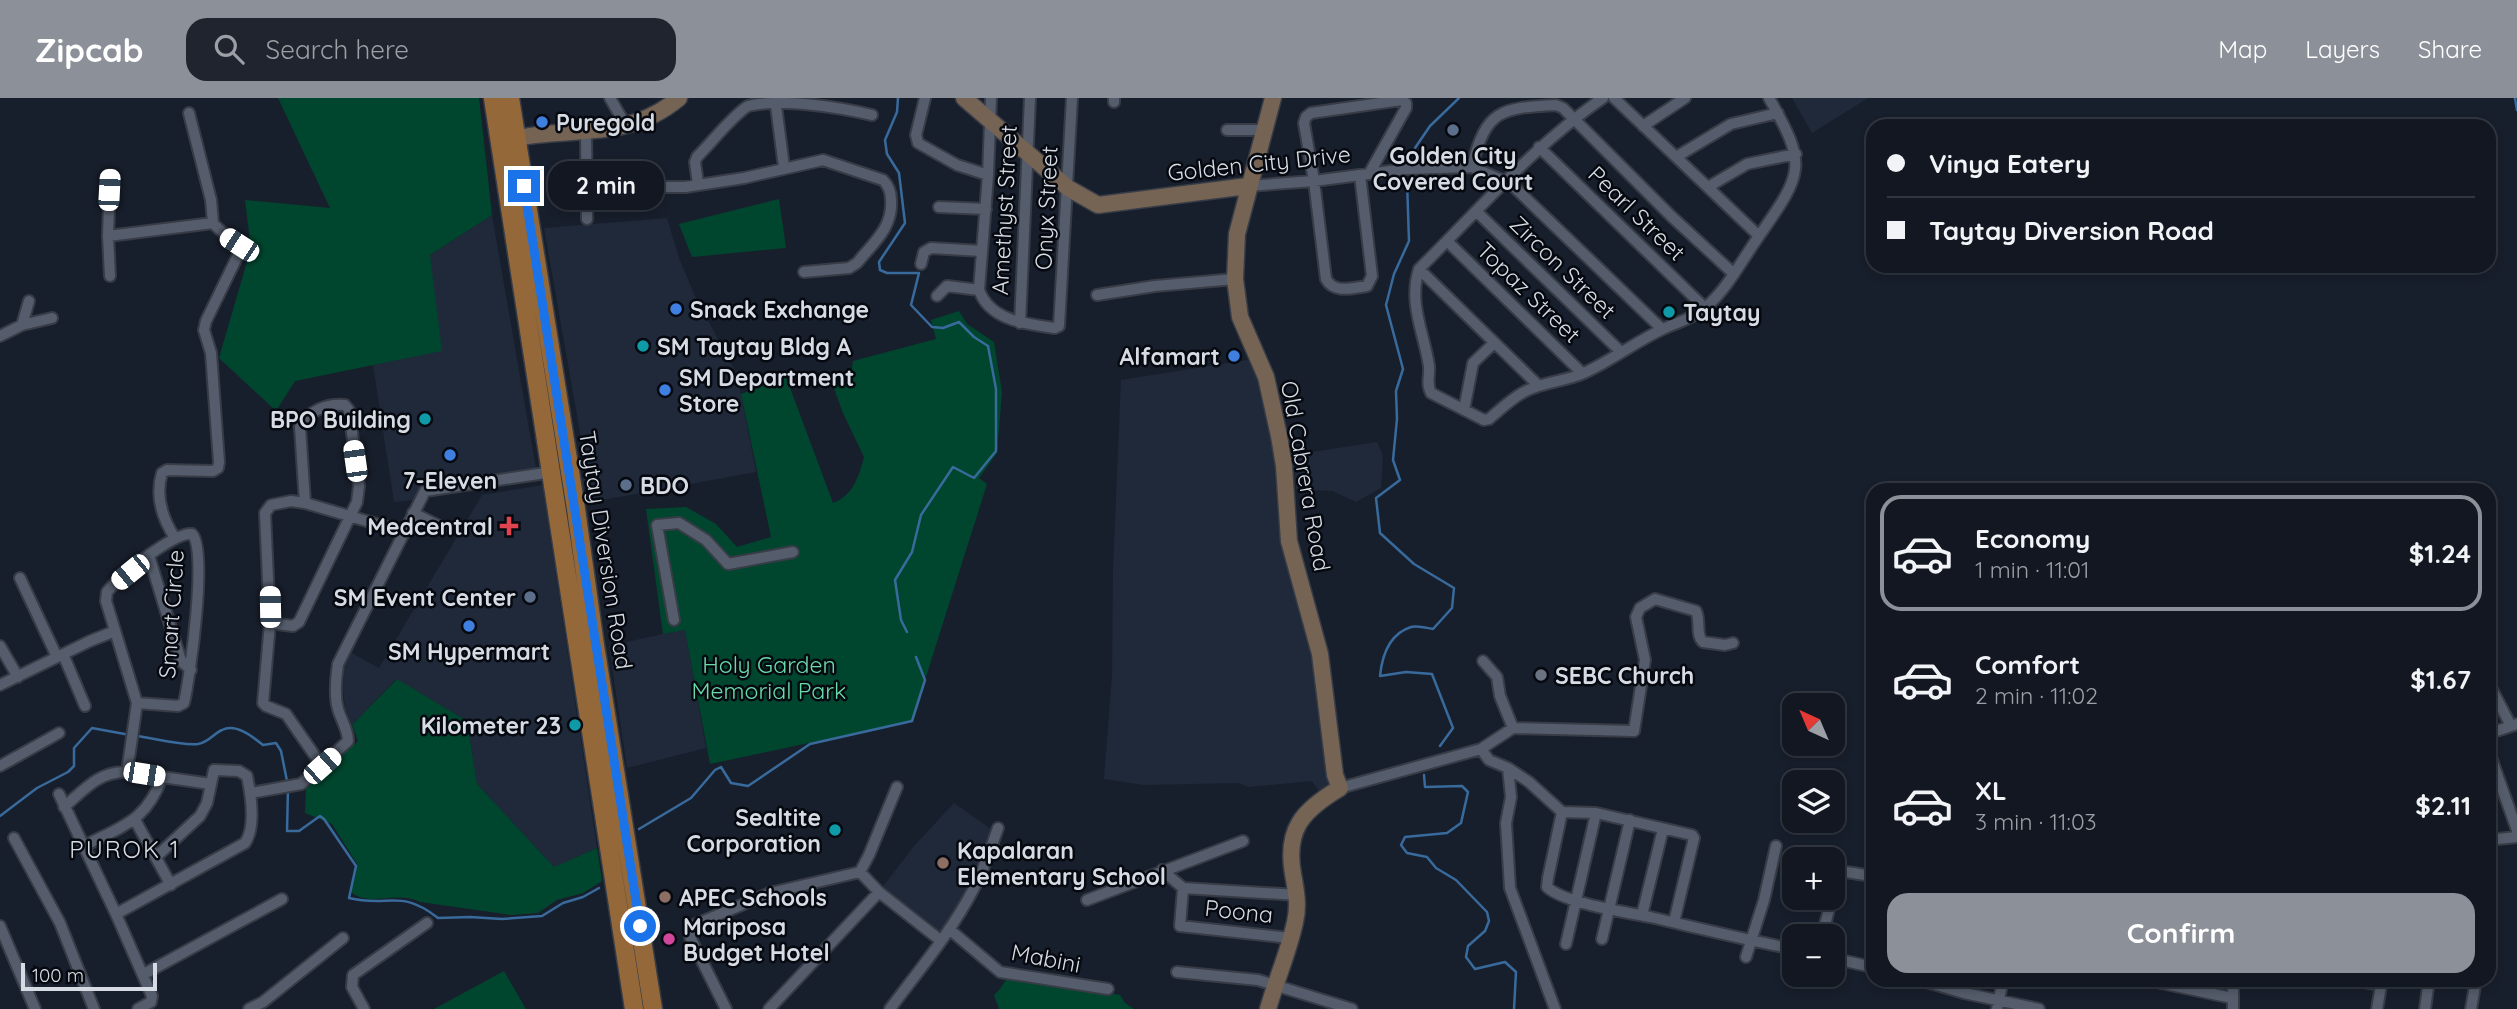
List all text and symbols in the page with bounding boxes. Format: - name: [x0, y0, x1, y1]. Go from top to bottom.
- search box: [186, 18, 676, 81]
- text: Zipcab: [35, 29, 144, 70]
- icon: search: [210, 30, 248, 68]
- text: Search here: [266, 33, 409, 66]
- text: Map: [2218, 34, 2267, 64]
- text: Layers: [2305, 34, 2380, 64]
- text: Share: [2418, 34, 2482, 64]
- place label: Puregold: [556, 108, 655, 137]
- marker: Puregold: [534, 114, 550, 130]
- marker: Golden City Covered Court: [1445, 122, 1461, 138]
- street label: Amethyst Street: [985, 124, 1023, 296]
- street label: Golden City Drive: [1166, 139, 1352, 187]
- place label: Golden City Covered Court: [1373, 141, 1533, 196]
- street label: Onyx Street: [1028, 145, 1064, 271]
- text: Vinya Eatery: [1929, 147, 2091, 180]
- street label: Pearl Street: [1582, 160, 1692, 267]
- callout: 2 min: [548, 162, 664, 210]
- car: [98, 168, 121, 212]
- route end: [508, 170, 540, 202]
- text: 2 min: [576, 171, 636, 200]
- street label: Zircon Street: [1504, 209, 1622, 325]
- text: Taytay Diversion Road: [1929, 214, 2214, 247]
- car: [216, 225, 263, 265]
- street label: Topaz Street: [1471, 235, 1587, 349]
- place label: Snack Exchange: [690, 295, 869, 324]
- place label: Taytay: [1683, 298, 1760, 327]
- marker: Snack Exchange: [668, 301, 684, 317]
- marker: Taytay: [1661, 304, 1677, 320]
- place label: SM Taytay Bldg A: [657, 332, 851, 361]
- marker: SM Taytay Bldg A: [635, 338, 651, 354]
- place label: Alfamart: [1120, 342, 1220, 371]
- marker: Alfamart: [1226, 348, 1242, 364]
- place label: SM Department Store: [679, 363, 854, 418]
- street label: Old Cabrera Road: [1275, 378, 1337, 574]
- marker: SM Department Store: [657, 382, 673, 398]
- place label: BPO Building: [270, 405, 411, 434]
- marker: BPO Building: [417, 411, 433, 427]
- street label: Taytay Diversion Road: [573, 429, 639, 671]
- car: [342, 439, 369, 483]
- marker: 7-Eleven: [442, 447, 458, 463]
- place label: 7-Eleven: [403, 466, 497, 495]
- place label: BDO: [640, 471, 689, 500]
- marker: BDO: [618, 477, 634, 493]
- place label: Medcentral: [367, 512, 493, 541]
- marker: Medcentral: [499, 516, 519, 536]
- icon: car: [1891, 522, 1954, 585]
- text: Economy: [1975, 522, 2090, 555]
- text: $1.24: [2409, 537, 2471, 570]
- street label: Smart Circle: [152, 549, 190, 679]
- car: [108, 551, 153, 593]
- text: 1 min · 11:01: [1975, 555, 2090, 584]
- place label: SM Event Center: [334, 583, 516, 612]
- car: [260, 586, 281, 628]
- marker: SM Event Center: [522, 589, 538, 605]
- marker: SM Hypermart: [461, 618, 477, 634]
- place label: SM Hypermart: [388, 637, 550, 666]
- icon: car: [1891, 648, 1954, 711]
- text: Comfort: [1975, 648, 2080, 681]
- park label: Holy Garden Memorial Park: [692, 650, 846, 705]
- place label: SEBC Church: [1555, 661, 1694, 690]
- text: $1.67: [2410, 663, 2471, 696]
- marker: SEBC Church: [1533, 667, 1549, 683]
- text: 2 min · 11:02: [1975, 681, 2098, 710]
- north arrow: [1782, 693, 1844, 756]
- map controls: [1782, 693, 1845, 987]
- place label: Kilometer 23: [421, 711, 561, 740]
- marker: Kilometer 23: [567, 717, 583, 733]
- car: [300, 744, 345, 788]
- car: [122, 760, 167, 788]
- button: layers: [1782, 770, 1845, 833]
- icon: car: [1891, 774, 1954, 837]
- text: XL: [1975, 774, 2007, 807]
- text: $2.11: [2415, 789, 2471, 822]
- place label: Sealtite Corporation: [686, 803, 821, 858]
- text: 3 min · 11:03: [1975, 807, 2097, 836]
- marker: Sealtite Corporation: [827, 822, 843, 838]
- district label: PUROK 1: [69, 834, 181, 864]
- place label: Kapalaran Elementary School: [957, 836, 1166, 891]
- button: +: [1782, 847, 1845, 910]
- marker: Kapalaran Elementary School: [935, 855, 951, 871]
- place label: APEC Schools: [679, 883, 827, 912]
- marker: APEC Schools: [657, 889, 673, 905]
- street label: Poona: [1203, 893, 1275, 929]
- button: Confirm: [1887, 893, 2475, 973]
- route start: [624, 910, 656, 942]
- place label: Mariposa Budget Hotel: [683, 912, 830, 967]
- button: −: [1782, 924, 1845, 987]
- marker: Mariposa Budget Hotel: [661, 931, 677, 947]
- street label: Mabini: [1009, 937, 1083, 979]
- scale bar: [21, 960, 158, 992]
- text: 100 m: [32, 963, 84, 987]

